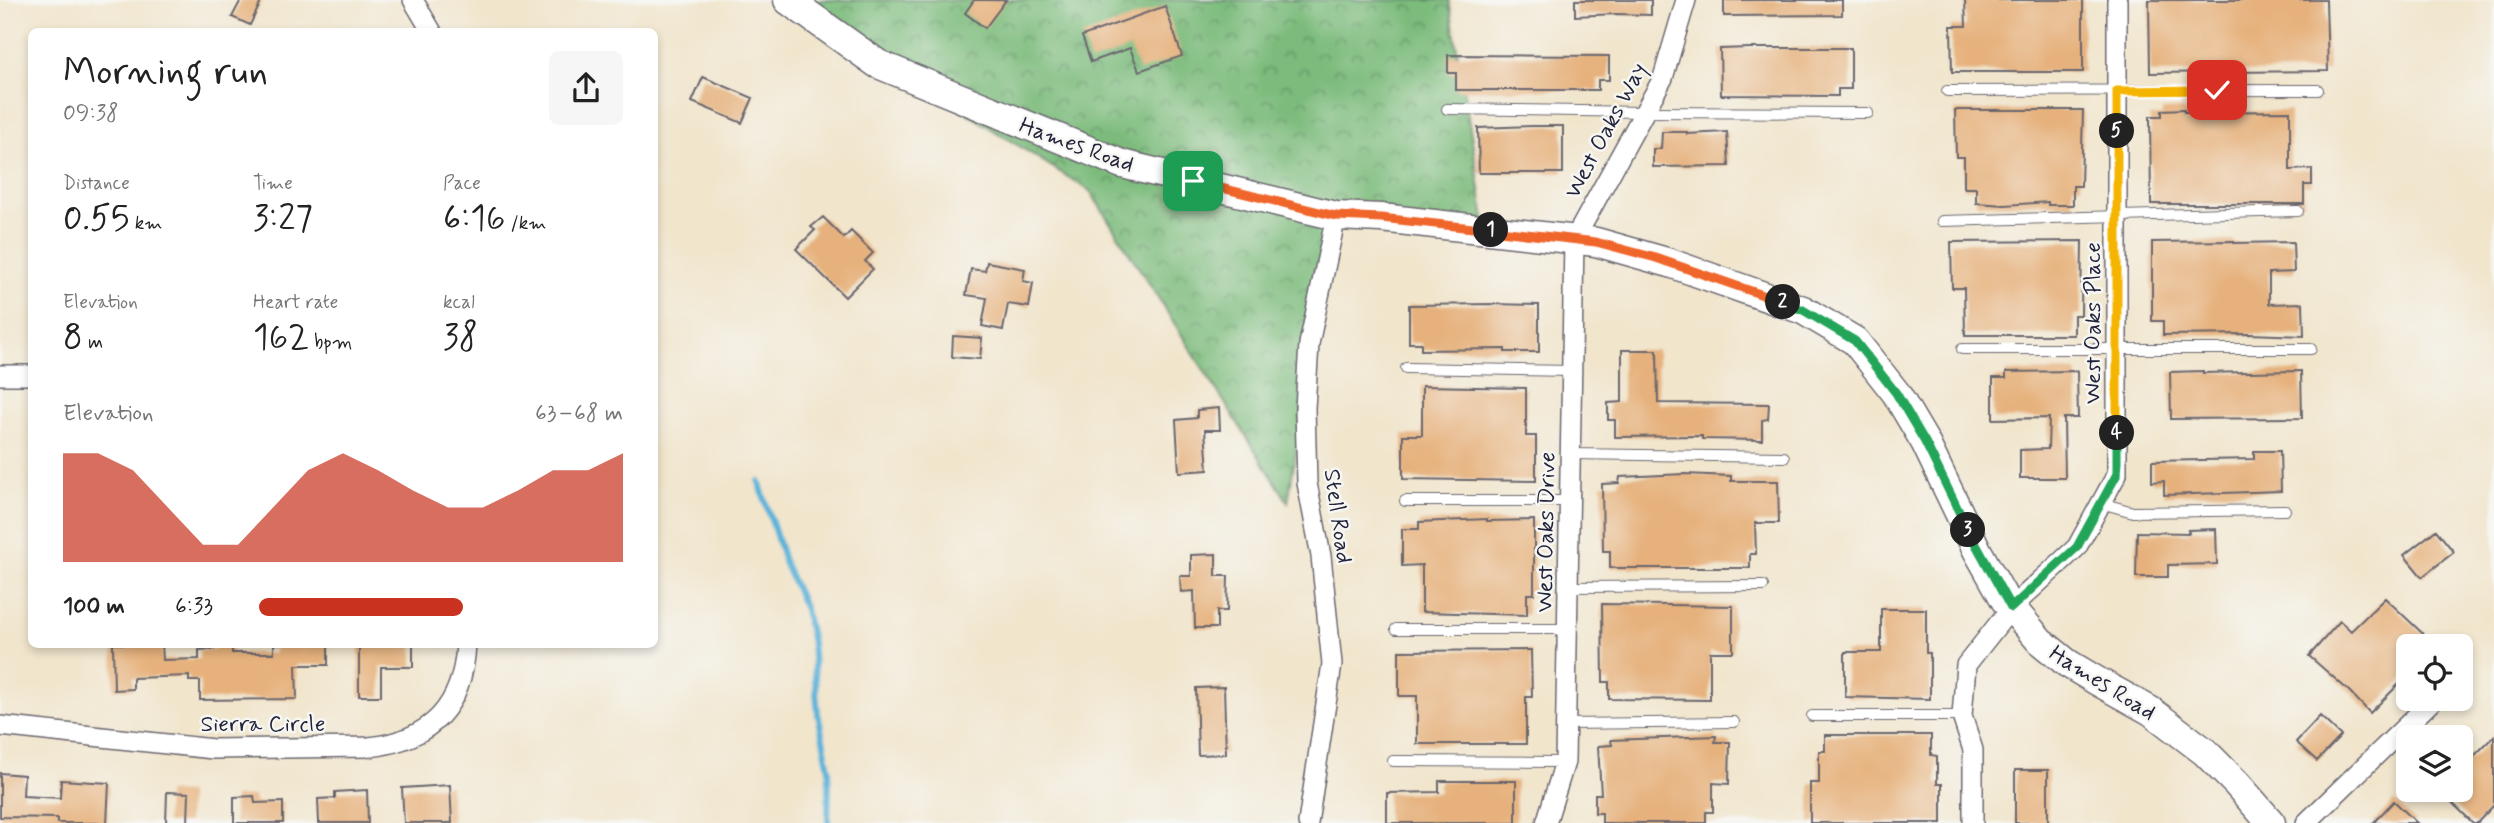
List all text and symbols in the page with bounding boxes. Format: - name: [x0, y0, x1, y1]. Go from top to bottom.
- text: Morning run: [63, 48, 268, 97]
- button: share: [549, 51, 623, 125]
- street label: West Oaks Way: [1558, 58, 1655, 204]
- pin: [2187, 60, 2247, 120]
- icon: check: [2198, 71, 2236, 109]
- text: 09:38: [63, 99, 119, 129]
- street label: Hames Road: [1015, 111, 1138, 181]
- pin: 5: [2100, 114, 2134, 148]
- text: 5: [2111, 118, 2122, 143]
- pin: [1163, 151, 1223, 211]
- icon: arrive: [1174, 162, 1212, 200]
- text: Distance: [63, 171, 130, 196]
- text: Time: [253, 171, 293, 196]
- text: Pace: [443, 171, 481, 196]
- text: 0.55: [63, 196, 130, 242]
- text: 3:27: [253, 196, 313, 242]
- text: 6:16: [443, 196, 505, 242]
- text: km: [130, 211, 162, 236]
- text: /km: [505, 211, 546, 236]
- pin: 1: [1474, 212, 1508, 247]
- text: 1: [1486, 217, 1495, 242]
- street label: West Oaks Place: [2079, 242, 2109, 404]
- pin: 2: [1766, 284, 1800, 320]
- text: 2: [1778, 289, 1787, 314]
- text: Elevation: [63, 290, 138, 315]
- text: Heart rate: [253, 290, 338, 315]
- text: kcal: [443, 290, 475, 315]
- text: 8: [63, 315, 83, 361]
- text: 162: [253, 315, 309, 361]
- text: 38: [443, 315, 478, 361]
- text: m: [83, 330, 103, 355]
- text: bpm: [309, 330, 352, 355]
- text: Elevation: [63, 399, 154, 429]
- text: 63–68 m: [535, 399, 623, 429]
- pin: 4: [2100, 416, 2134, 450]
- text: 4: [2111, 420, 2122, 445]
- street label: West Oaks Drive: [1531, 451, 1563, 613]
- street label: Stell Road: [1316, 467, 1358, 565]
- pin: 3: [1951, 512, 1986, 548]
- text: 3: [1963, 517, 1972, 542]
- text: 100 m: [63, 592, 125, 622]
- text: 6:33: [175, 592, 213, 622]
- map controls: [2396, 634, 2473, 802]
- button: locate: [2396, 634, 2473, 711]
- street label: Hames Road: [2043, 639, 2161, 728]
- street label: Sierra Circle: [201, 710, 325, 740]
- button: layers: [2396, 725, 2473, 802]

